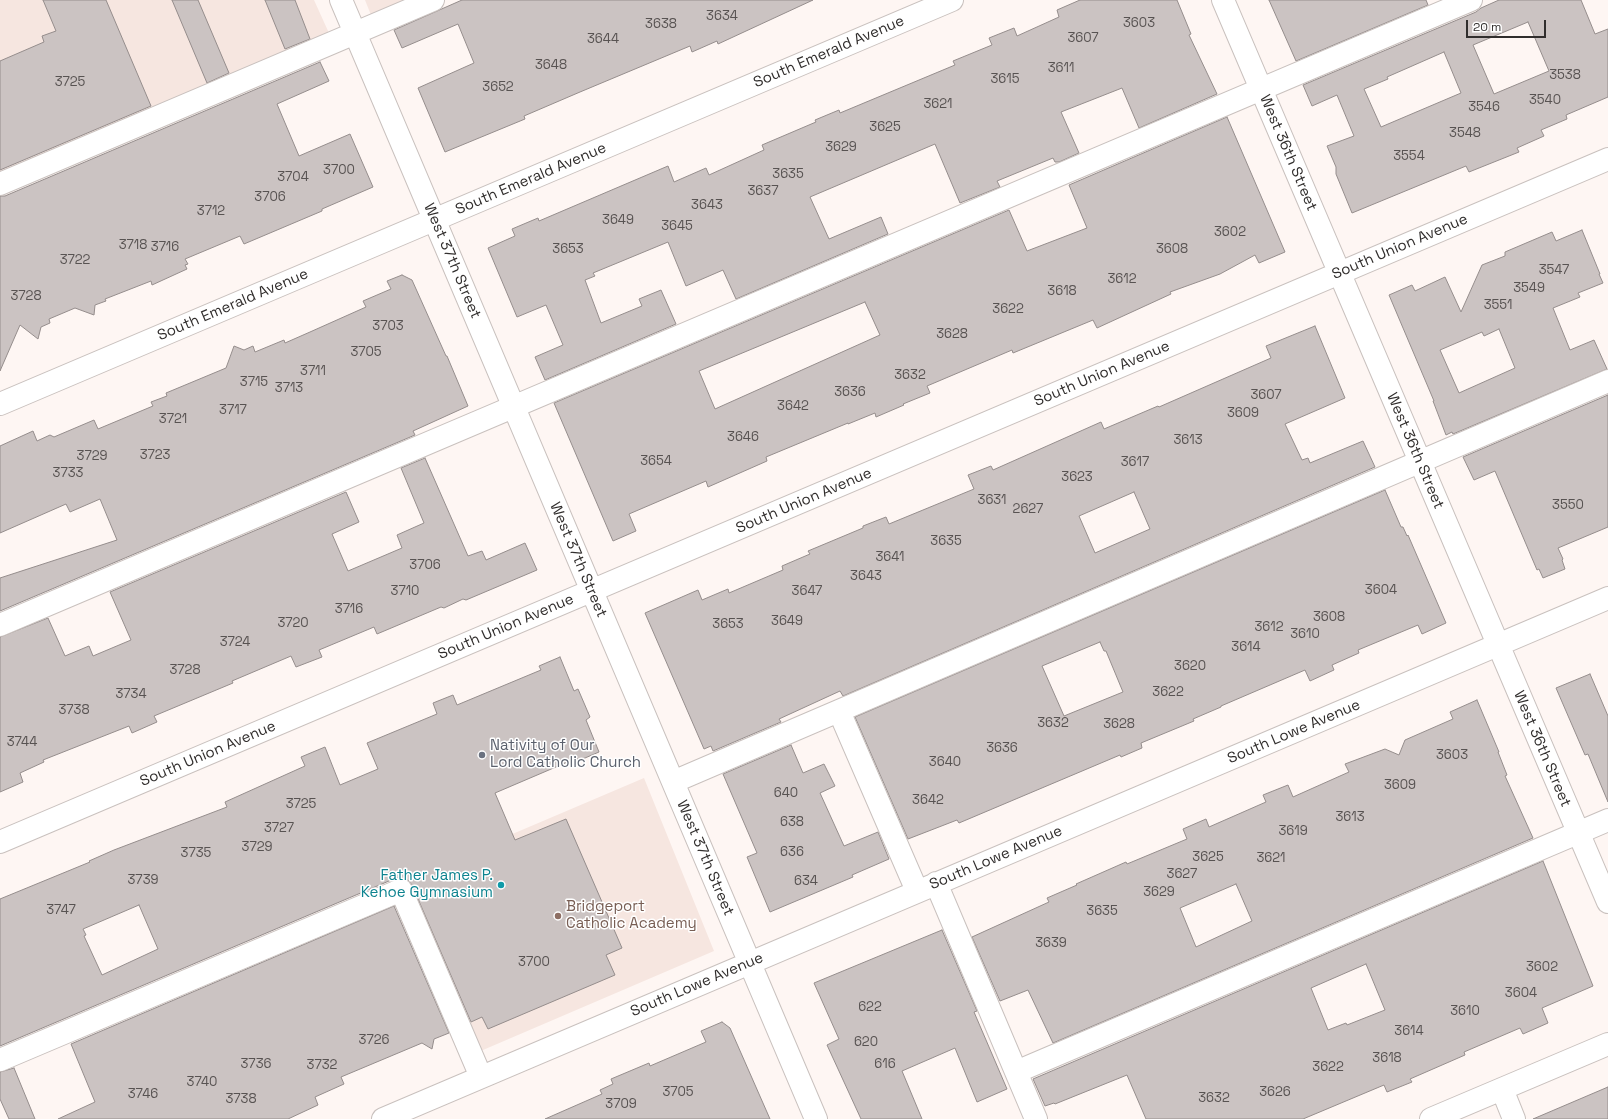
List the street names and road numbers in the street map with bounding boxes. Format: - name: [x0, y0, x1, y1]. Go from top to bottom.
- street label: South Emerald Avenue: [751, 12, 907, 92]
- street label: West 36th Street: [1255, 92, 1321, 214]
- street label: South Emerald Avenue: [453, 139, 609, 219]
- street label: West 37th Street: [420, 201, 484, 321]
- street label: South Union Avenue: [1329, 210, 1471, 284]
- street label: South Emerald Avenue: [155, 265, 311, 345]
- street label: South Union Avenue: [1031, 337, 1173, 411]
- street label: West 36th Street: [1382, 390, 1448, 512]
- street label: South Union Avenue: [733, 464, 875, 538]
- street label: West 37th Street: [546, 500, 610, 620]
- street label: South Union Avenue: [435, 590, 577, 664]
- street label: West 36th Street: [1509, 688, 1575, 810]
- street label: South Lowe Avenue: [1225, 696, 1363, 768]
- street label: South Union Avenue: [137, 717, 279, 791]
- street label: West 37th Street: [673, 798, 737, 918]
- street label: South Lowe Avenue: [927, 822, 1065, 894]
- street label: South Lowe Avenue: [628, 949, 766, 1021]

